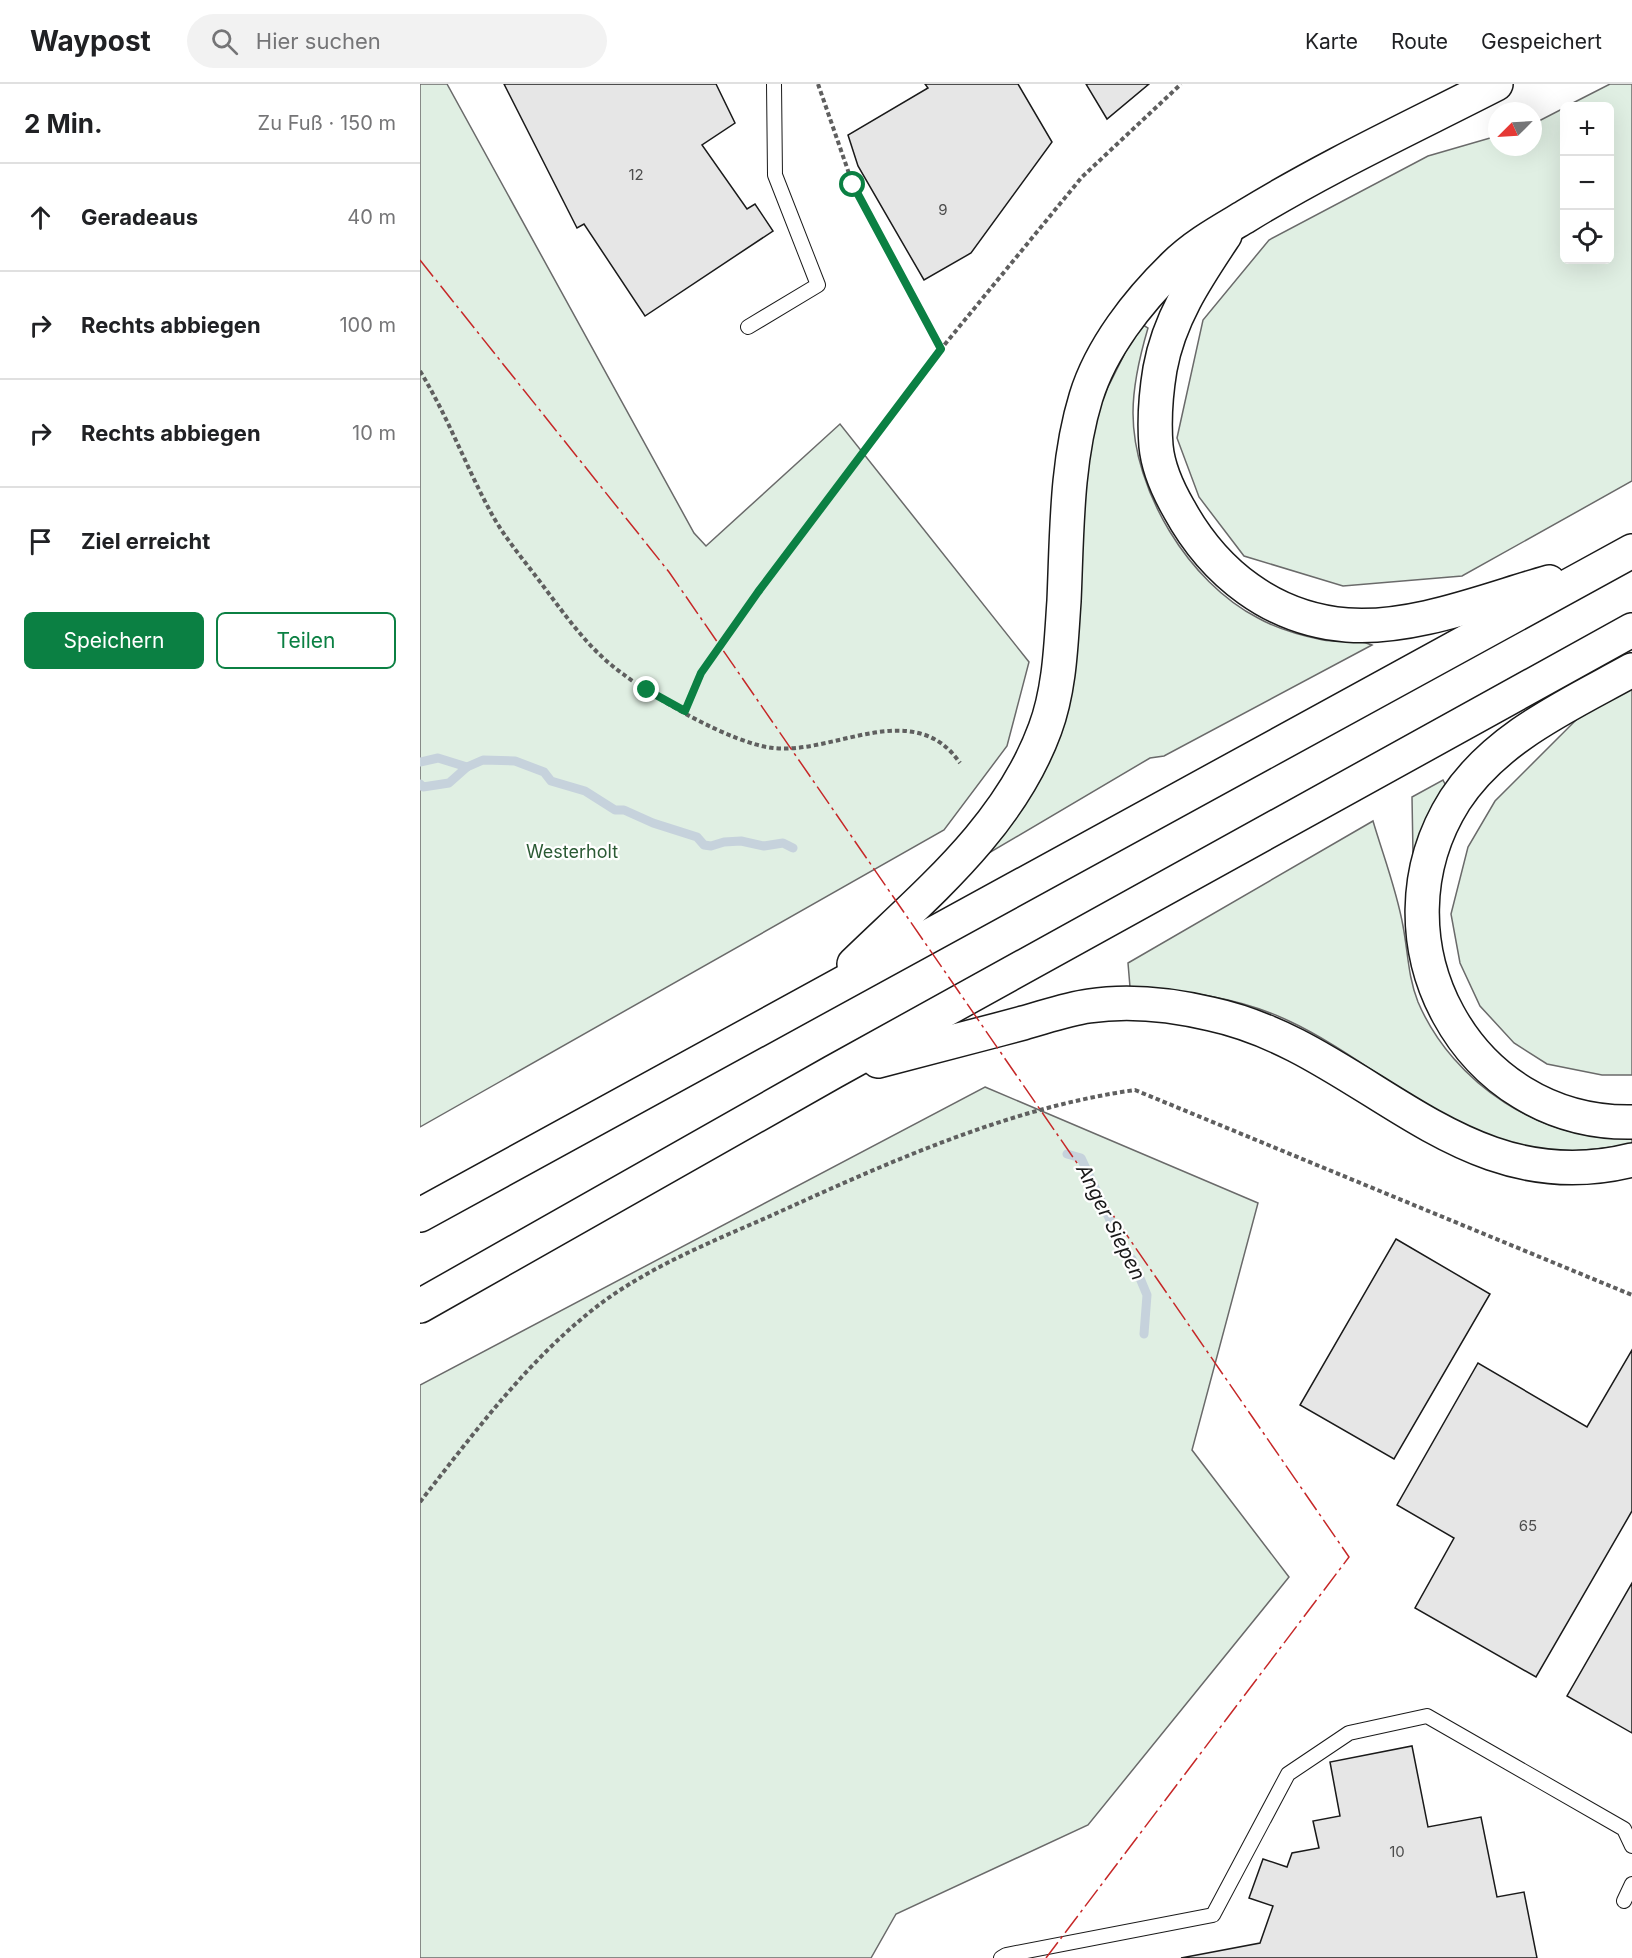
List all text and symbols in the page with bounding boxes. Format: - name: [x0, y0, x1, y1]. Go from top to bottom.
- search box: [187, 14, 607, 68]
- text: Waypost: [30, 24, 151, 58]
- icon: search: [208, 25, 241, 58]
- text: Hier suchen: [256, 28, 381, 54]
- text: Karte: [1305, 29, 1358, 54]
- text: Route: [1391, 29, 1448, 54]
- text: Gespeichert: [1481, 29, 1602, 54]
- north arrow: [1488, 102, 1542, 156]
- map controls: [1560, 102, 1614, 264]
- button: +: [1560, 102, 1614, 156]
- text: 2 Min.: [24, 108, 103, 139]
- text: Zu Fuß · 150 m: [258, 111, 396, 135]
- button: −: [1560, 156, 1614, 210]
- house number: 12: [628, 165, 644, 184]
- route start: [839, 171, 865, 197]
- house number: 9: [938, 200, 948, 219]
- icon: ahead: [24, 201, 57, 234]
- text: Geradeaus: [81, 204, 198, 230]
- text: 40 m: [347, 205, 396, 229]
- button: locate: [1560, 210, 1614, 264]
- icon: right: [24, 309, 57, 342]
- text: Rechts abbiegen: [81, 312, 261, 338]
- text: 100 m: [339, 313, 396, 337]
- icon: right: [24, 417, 57, 450]
- text: Rechts abbiegen: [81, 420, 261, 446]
- text: 10 m: [352, 421, 396, 445]
- icon: arrive: [24, 525, 57, 558]
- text: Ziel erreicht: [81, 528, 210, 554]
- button: Speichern: [24, 612, 204, 669]
- button: Teilen: [216, 612, 396, 669]
- route end: [633, 676, 659, 702]
- park label: Westerholt: [526, 841, 618, 862]
- water label: Anger Siepen: [1071, 1159, 1151, 1284]
- house number: 65: [1519, 1516, 1537, 1535]
- house number: 10: [1389, 1842, 1405, 1861]

